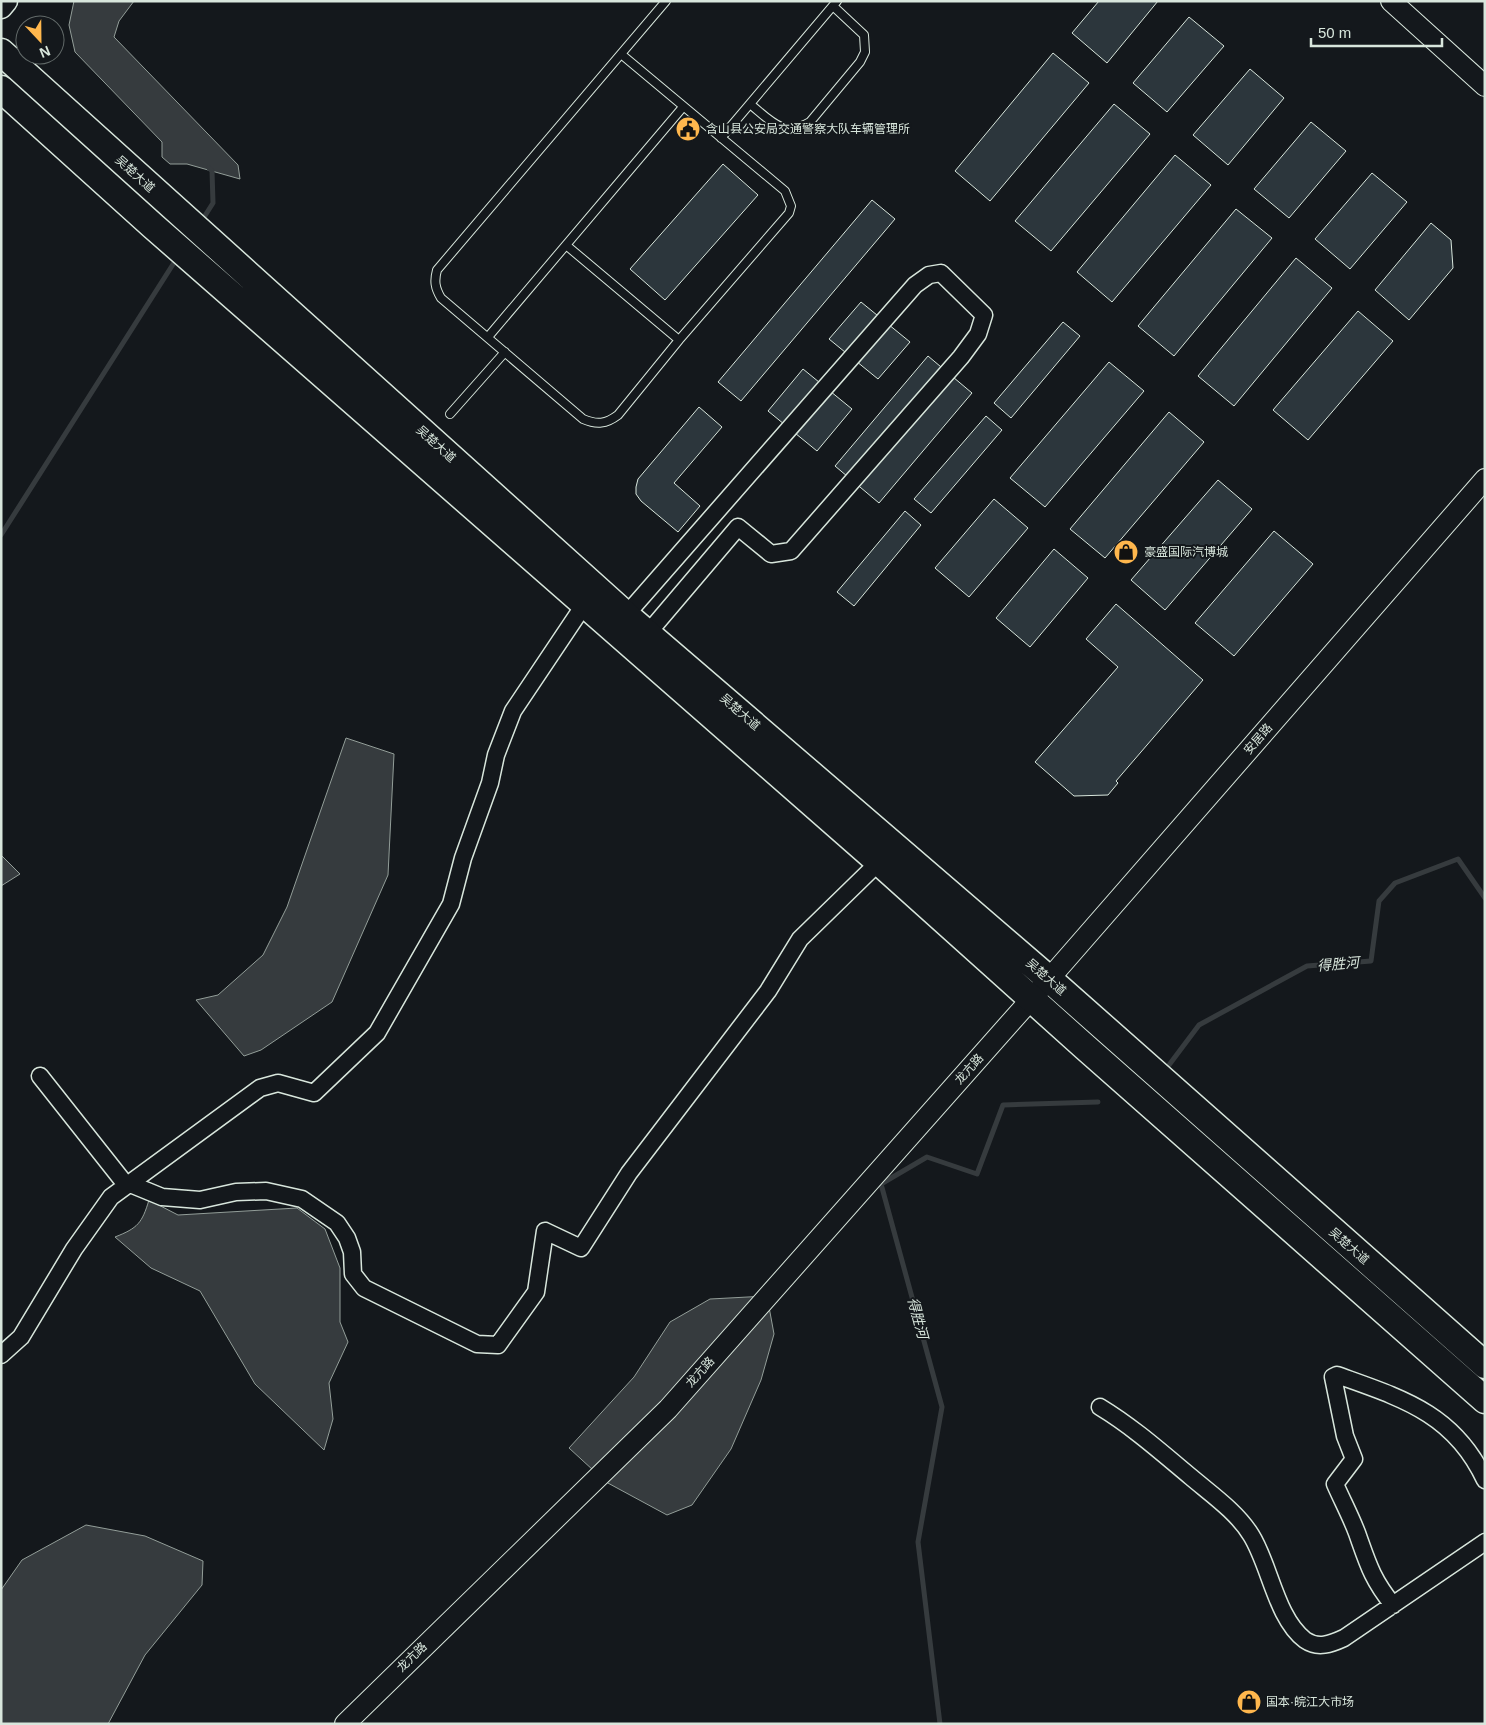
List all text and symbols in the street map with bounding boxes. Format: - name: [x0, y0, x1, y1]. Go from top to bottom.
- north arrow: [15, 15, 65, 65]
- scale bar: [1311, 15, 1442, 47]
- text: 50 m: [1318, 24, 1351, 41]
- text: N: [37, 43, 53, 61]
- public building icon: 含山县公安局交通警察大队车辆管理所: [675, 116, 701, 142]
- place label: 含山县公安局交通警察大队车辆管理所: [706, 122, 910, 136]
- street label: 吴楚大道: [112, 153, 158, 195]
- street label: 吴楚大道: [413, 423, 459, 465]
- shop icon: 豪盛国际汽博城: [1113, 539, 1139, 565]
- place label: 豪盛国际汽博城: [1144, 545, 1228, 559]
- street label: 吴楚大道: [717, 691, 763, 733]
- street label: 安居路: [1241, 721, 1275, 757]
- water label: 得胜河: [1316, 954, 1363, 974]
- street label: 吴楚大道: [1023, 956, 1069, 998]
- street label: 龙亢路: [952, 1051, 986, 1087]
- street label: 吴楚大道: [1326, 1225, 1372, 1267]
- water label: 得胜河: [905, 1296, 932, 1343]
- street label: 龙亢路: [683, 1354, 717, 1390]
- street label: 龙亢路: [394, 1639, 430, 1675]
- shop icon: 国本·皖江大市场: [1236, 1689, 1262, 1715]
- place label: 国本·皖江大市场: [1266, 1695, 1354, 1709]

